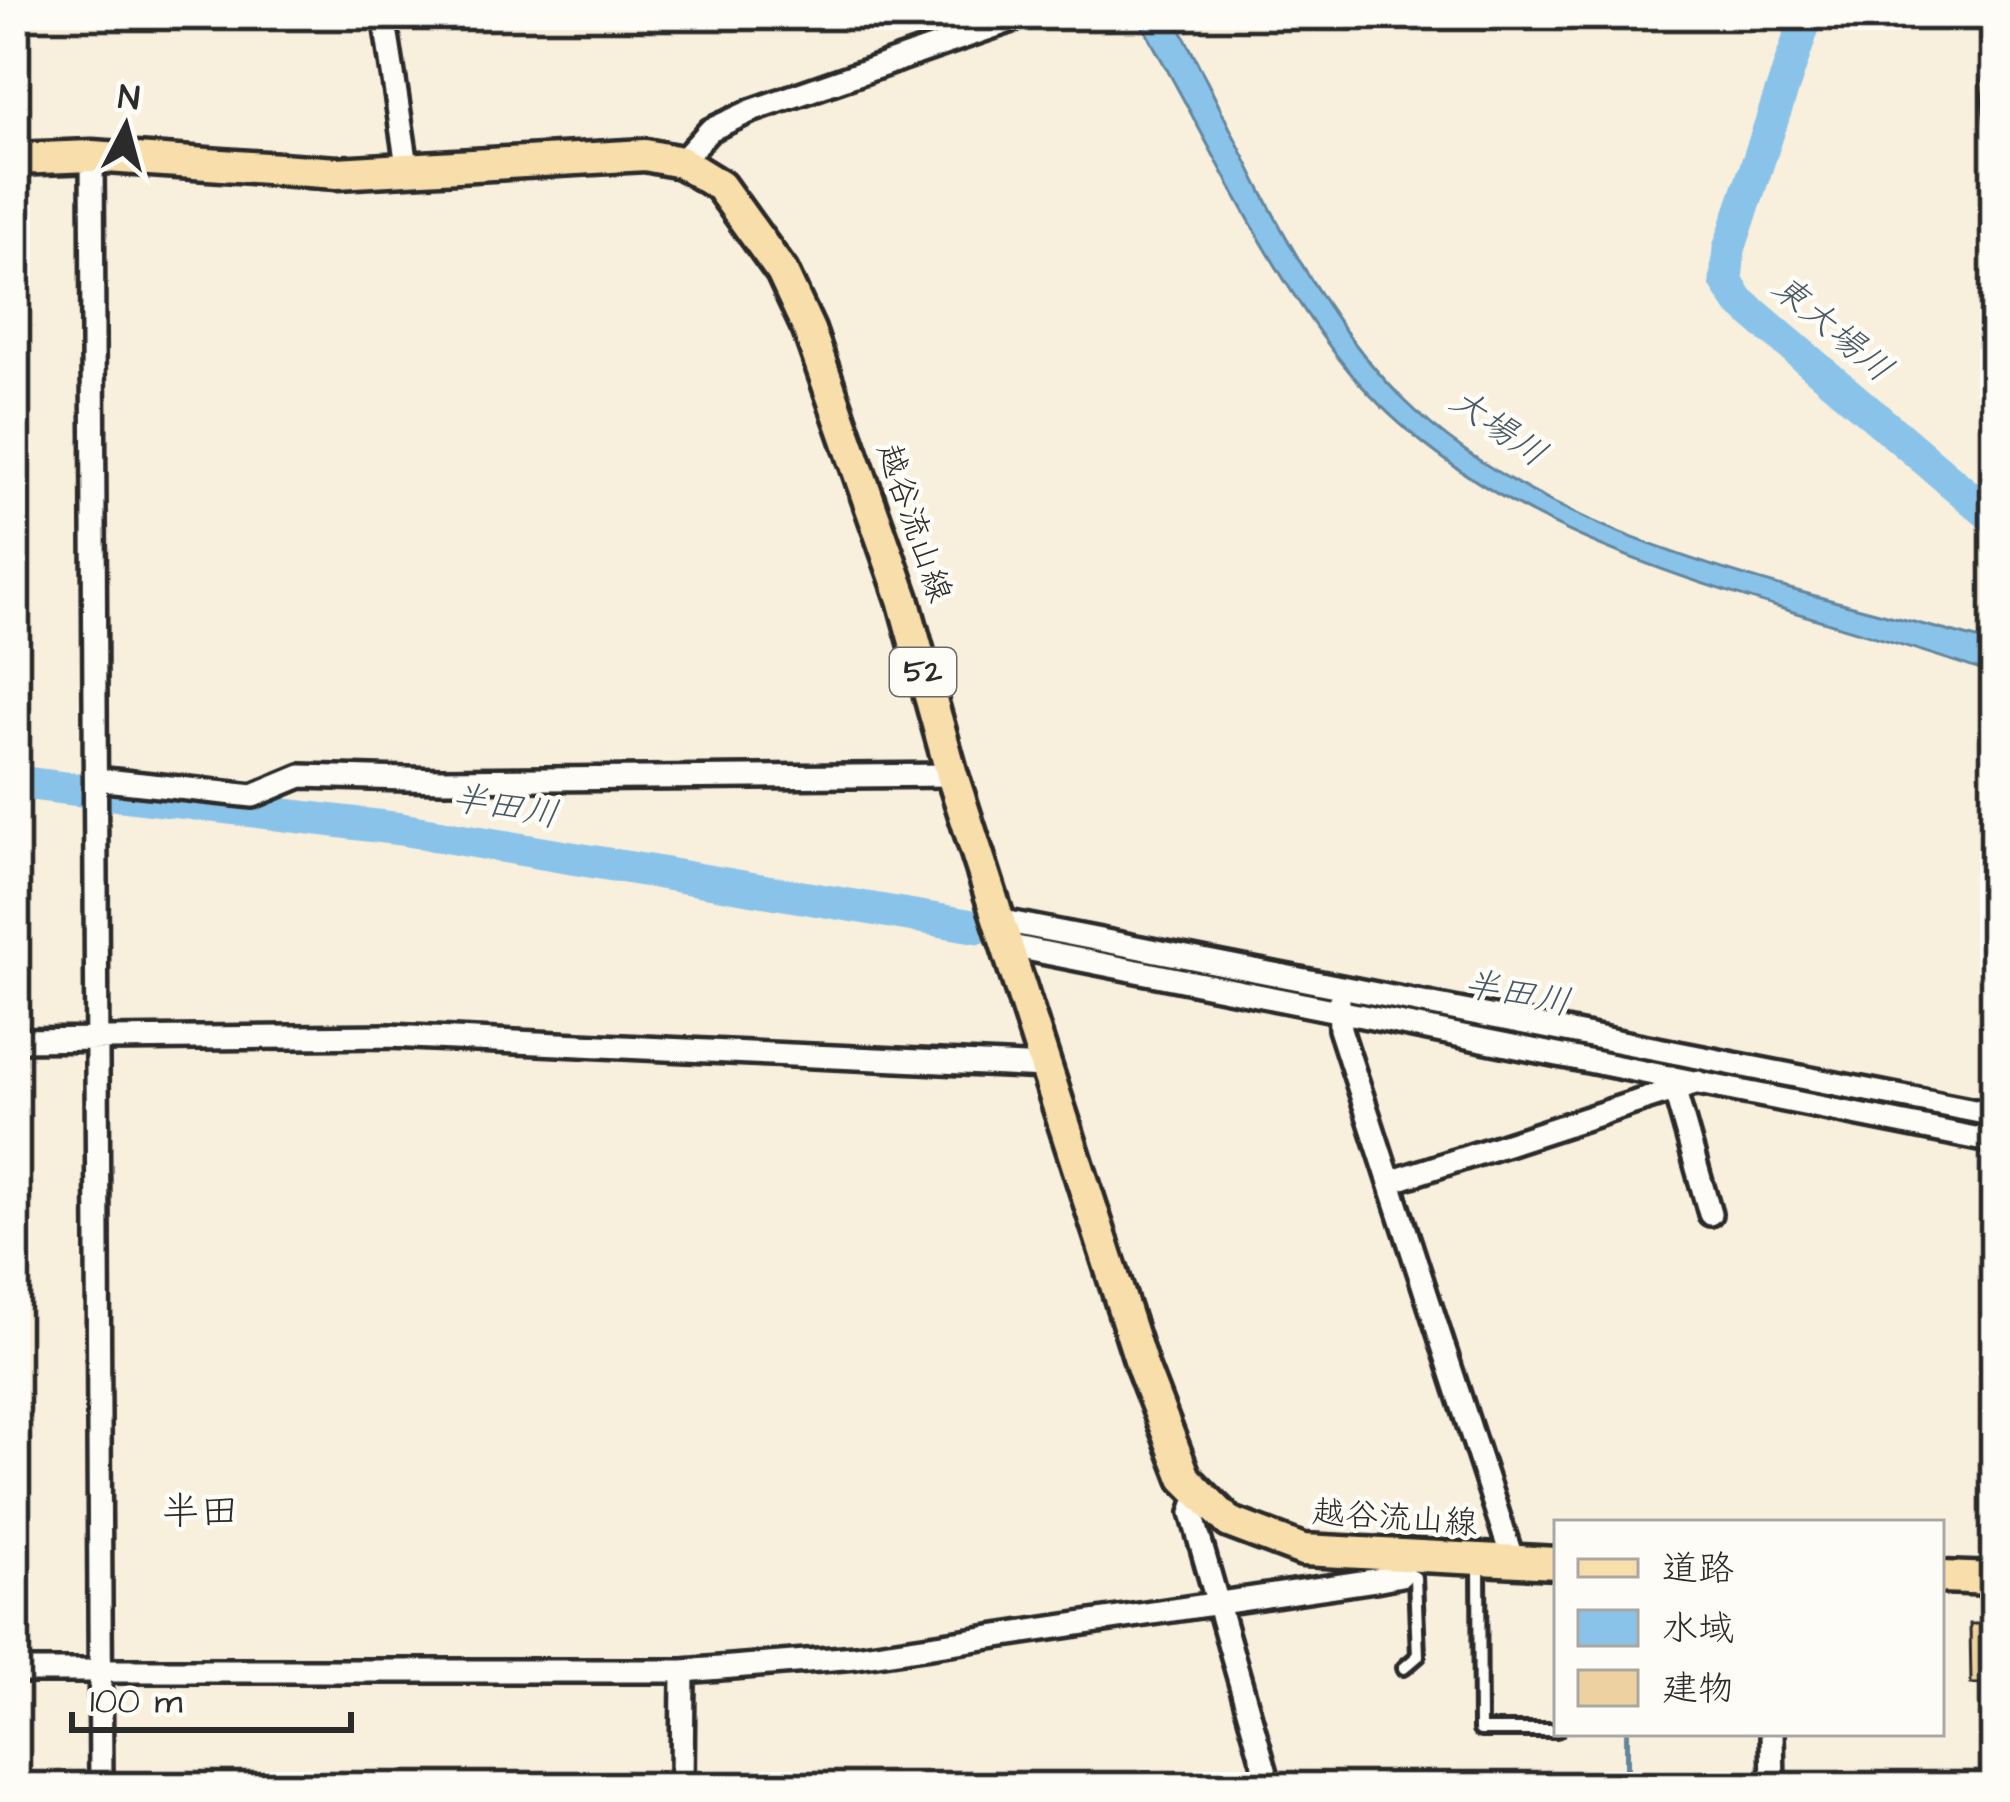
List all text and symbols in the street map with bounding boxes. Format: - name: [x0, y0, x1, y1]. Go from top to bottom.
- north arrow: [66, 66, 186, 186]
- text: N: [116, 74, 142, 122]
- water label: 東大場川: [1760, 263, 1904, 395]
- water label: 大場川: [1439, 376, 1557, 480]
- street label: 越谷流山線: [865, 438, 963, 608]
- road number: 52: [890, 648, 956, 696]
- water label: 半田川: [447, 773, 563, 841]
- water label: 半田川: [1459, 959, 1575, 1029]
- district label: 半田: [161, 1486, 239, 1540]
- street label: 越谷流山線: [1311, 1489, 1479, 1547]
- legend: [1554, 1520, 1944, 1736]
- text: 道路: [1662, 1544, 1734, 1595]
- text: 水域: [1662, 1604, 1734, 1655]
- scale bar: [72, 1658, 351, 1732]
- text: 建物: [1662, 1664, 1734, 1715]
- text: 100 m: [90, 1676, 182, 1727]

